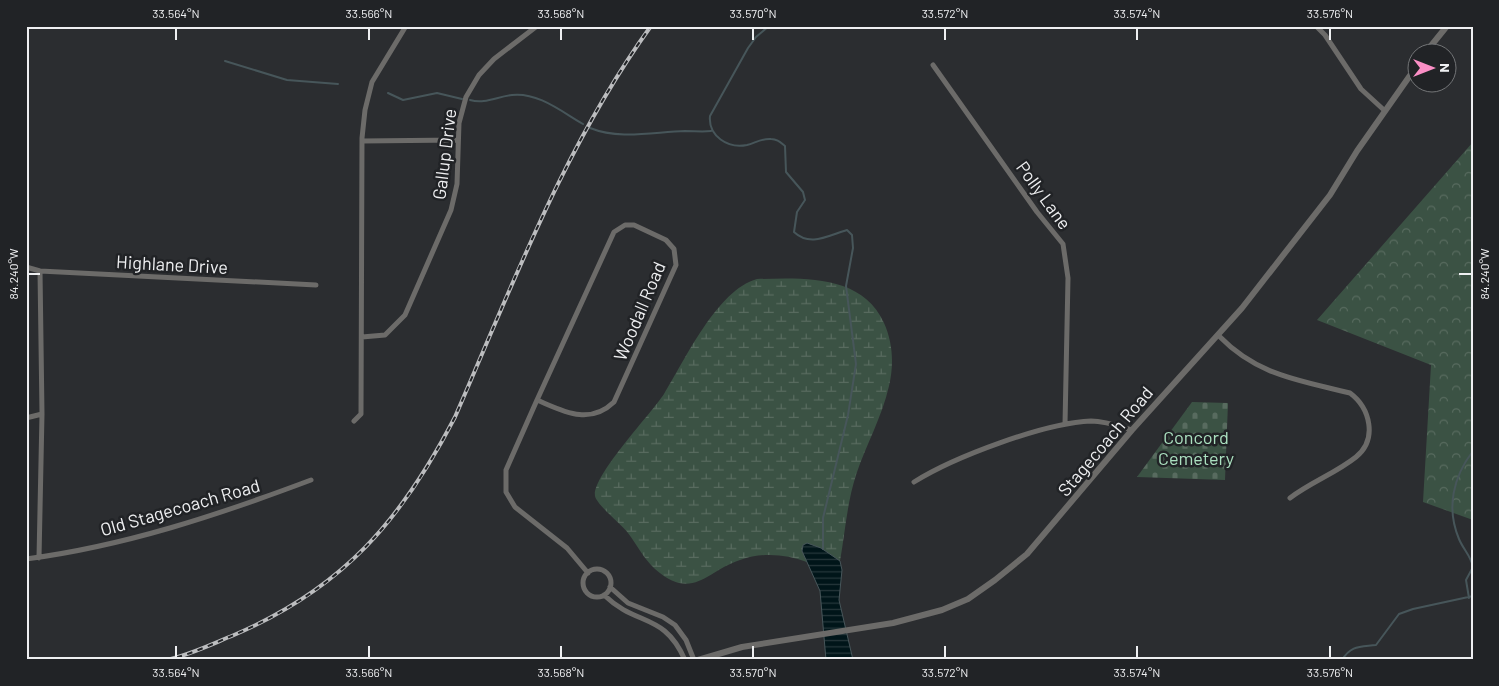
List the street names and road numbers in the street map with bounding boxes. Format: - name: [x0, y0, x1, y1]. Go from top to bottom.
- street label: Gallup Drive: [427, 107, 461, 201]
- street label: Polly Lane: [1012, 157, 1076, 233]
- street label: Highlane Drive: [116, 250, 228, 278]
- street label: Woodall Road: [608, 258, 670, 364]
- street label: Stagecoach Road: [1053, 382, 1157, 500]
- street label: Old Stagecoach Road: [98, 474, 262, 540]

